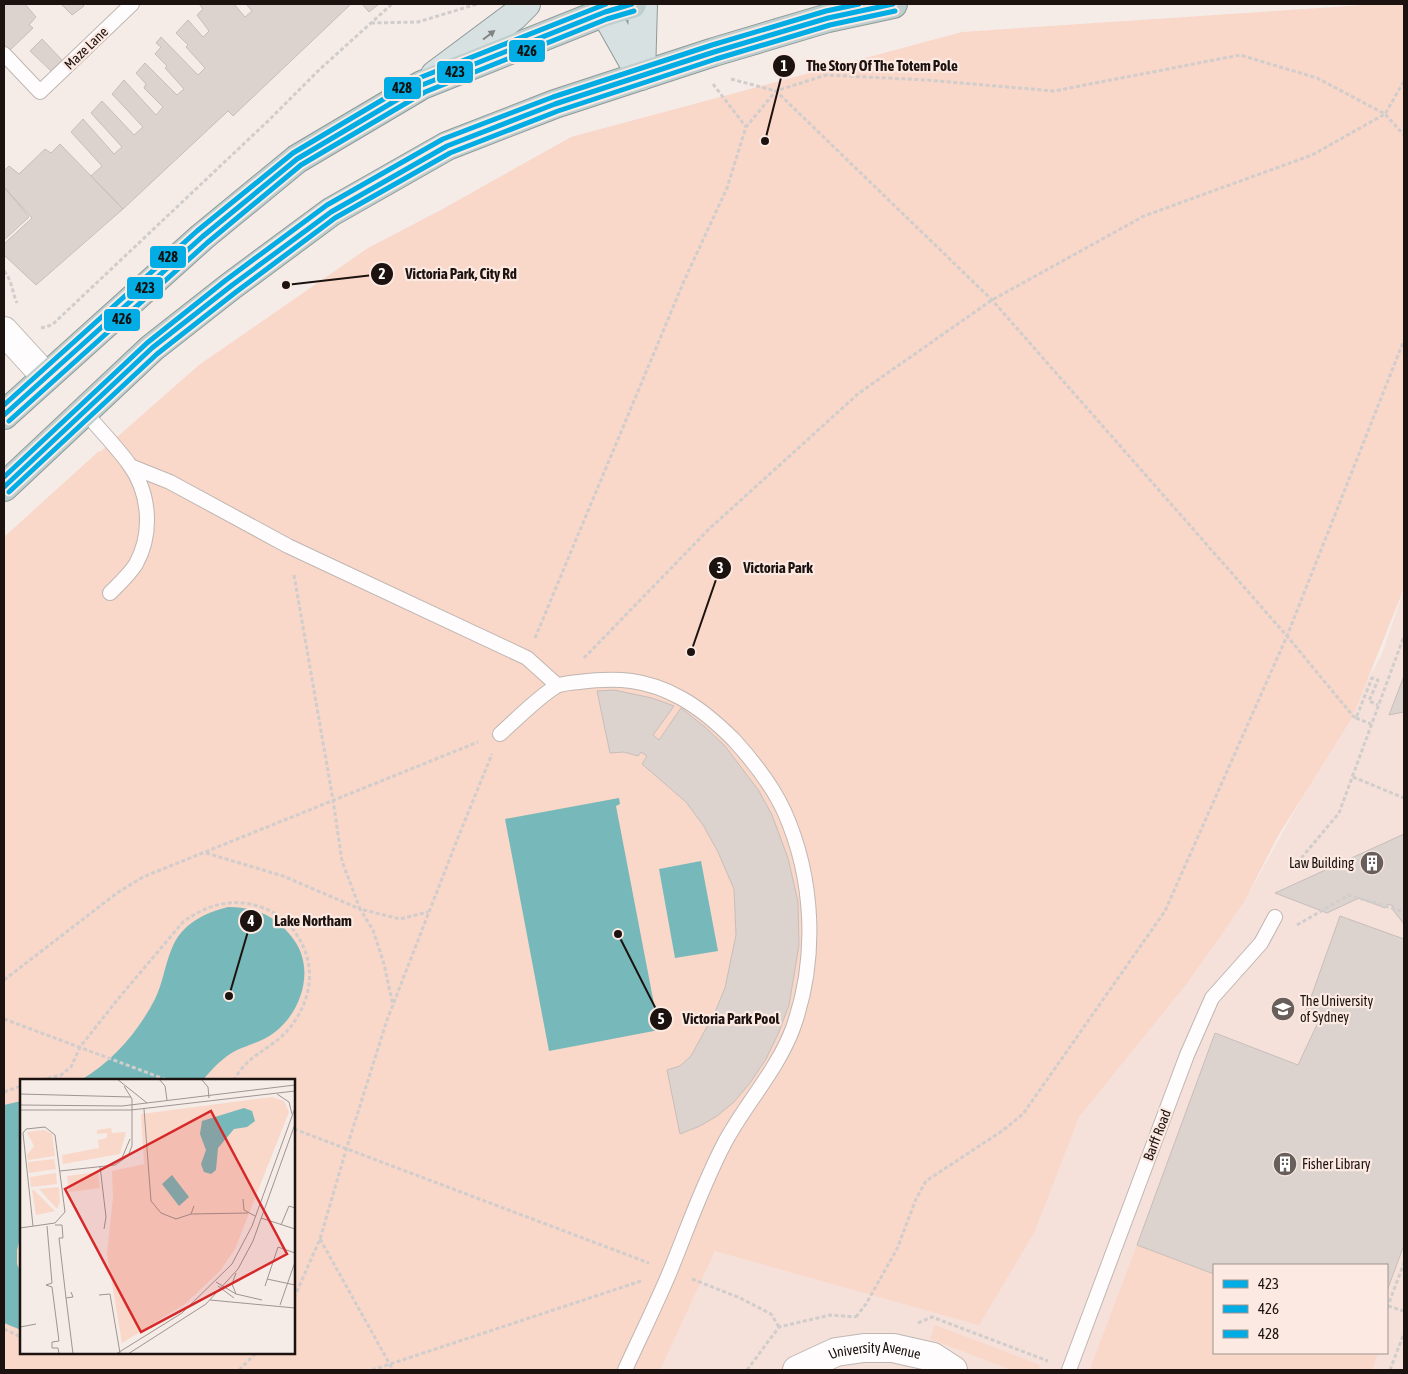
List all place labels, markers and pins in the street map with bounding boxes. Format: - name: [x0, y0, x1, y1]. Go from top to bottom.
- callout: The Story Of The Totem Pole: [771, 51, 968, 81]
- callout: Victoria Park, City Rd: [370, 259, 526, 289]
- callout: Victoria Park: [708, 553, 822, 583]
- building icon: Law Building: [1359, 850, 1385, 876]
- place label: Law Building: [1289, 855, 1354, 871]
- callout: Lake Northam: [239, 906, 361, 936]
- place label: The University of Sydney: [1300, 993, 1374, 1025]
- school or university icon: The University of Sydney: [1270, 996, 1296, 1022]
- callout: Victoria Park Pool: [648, 1004, 790, 1034]
- building icon: Fisher Library: [1272, 1151, 1298, 1177]
- place label: Fisher Library: [1302, 1156, 1371, 1172]

